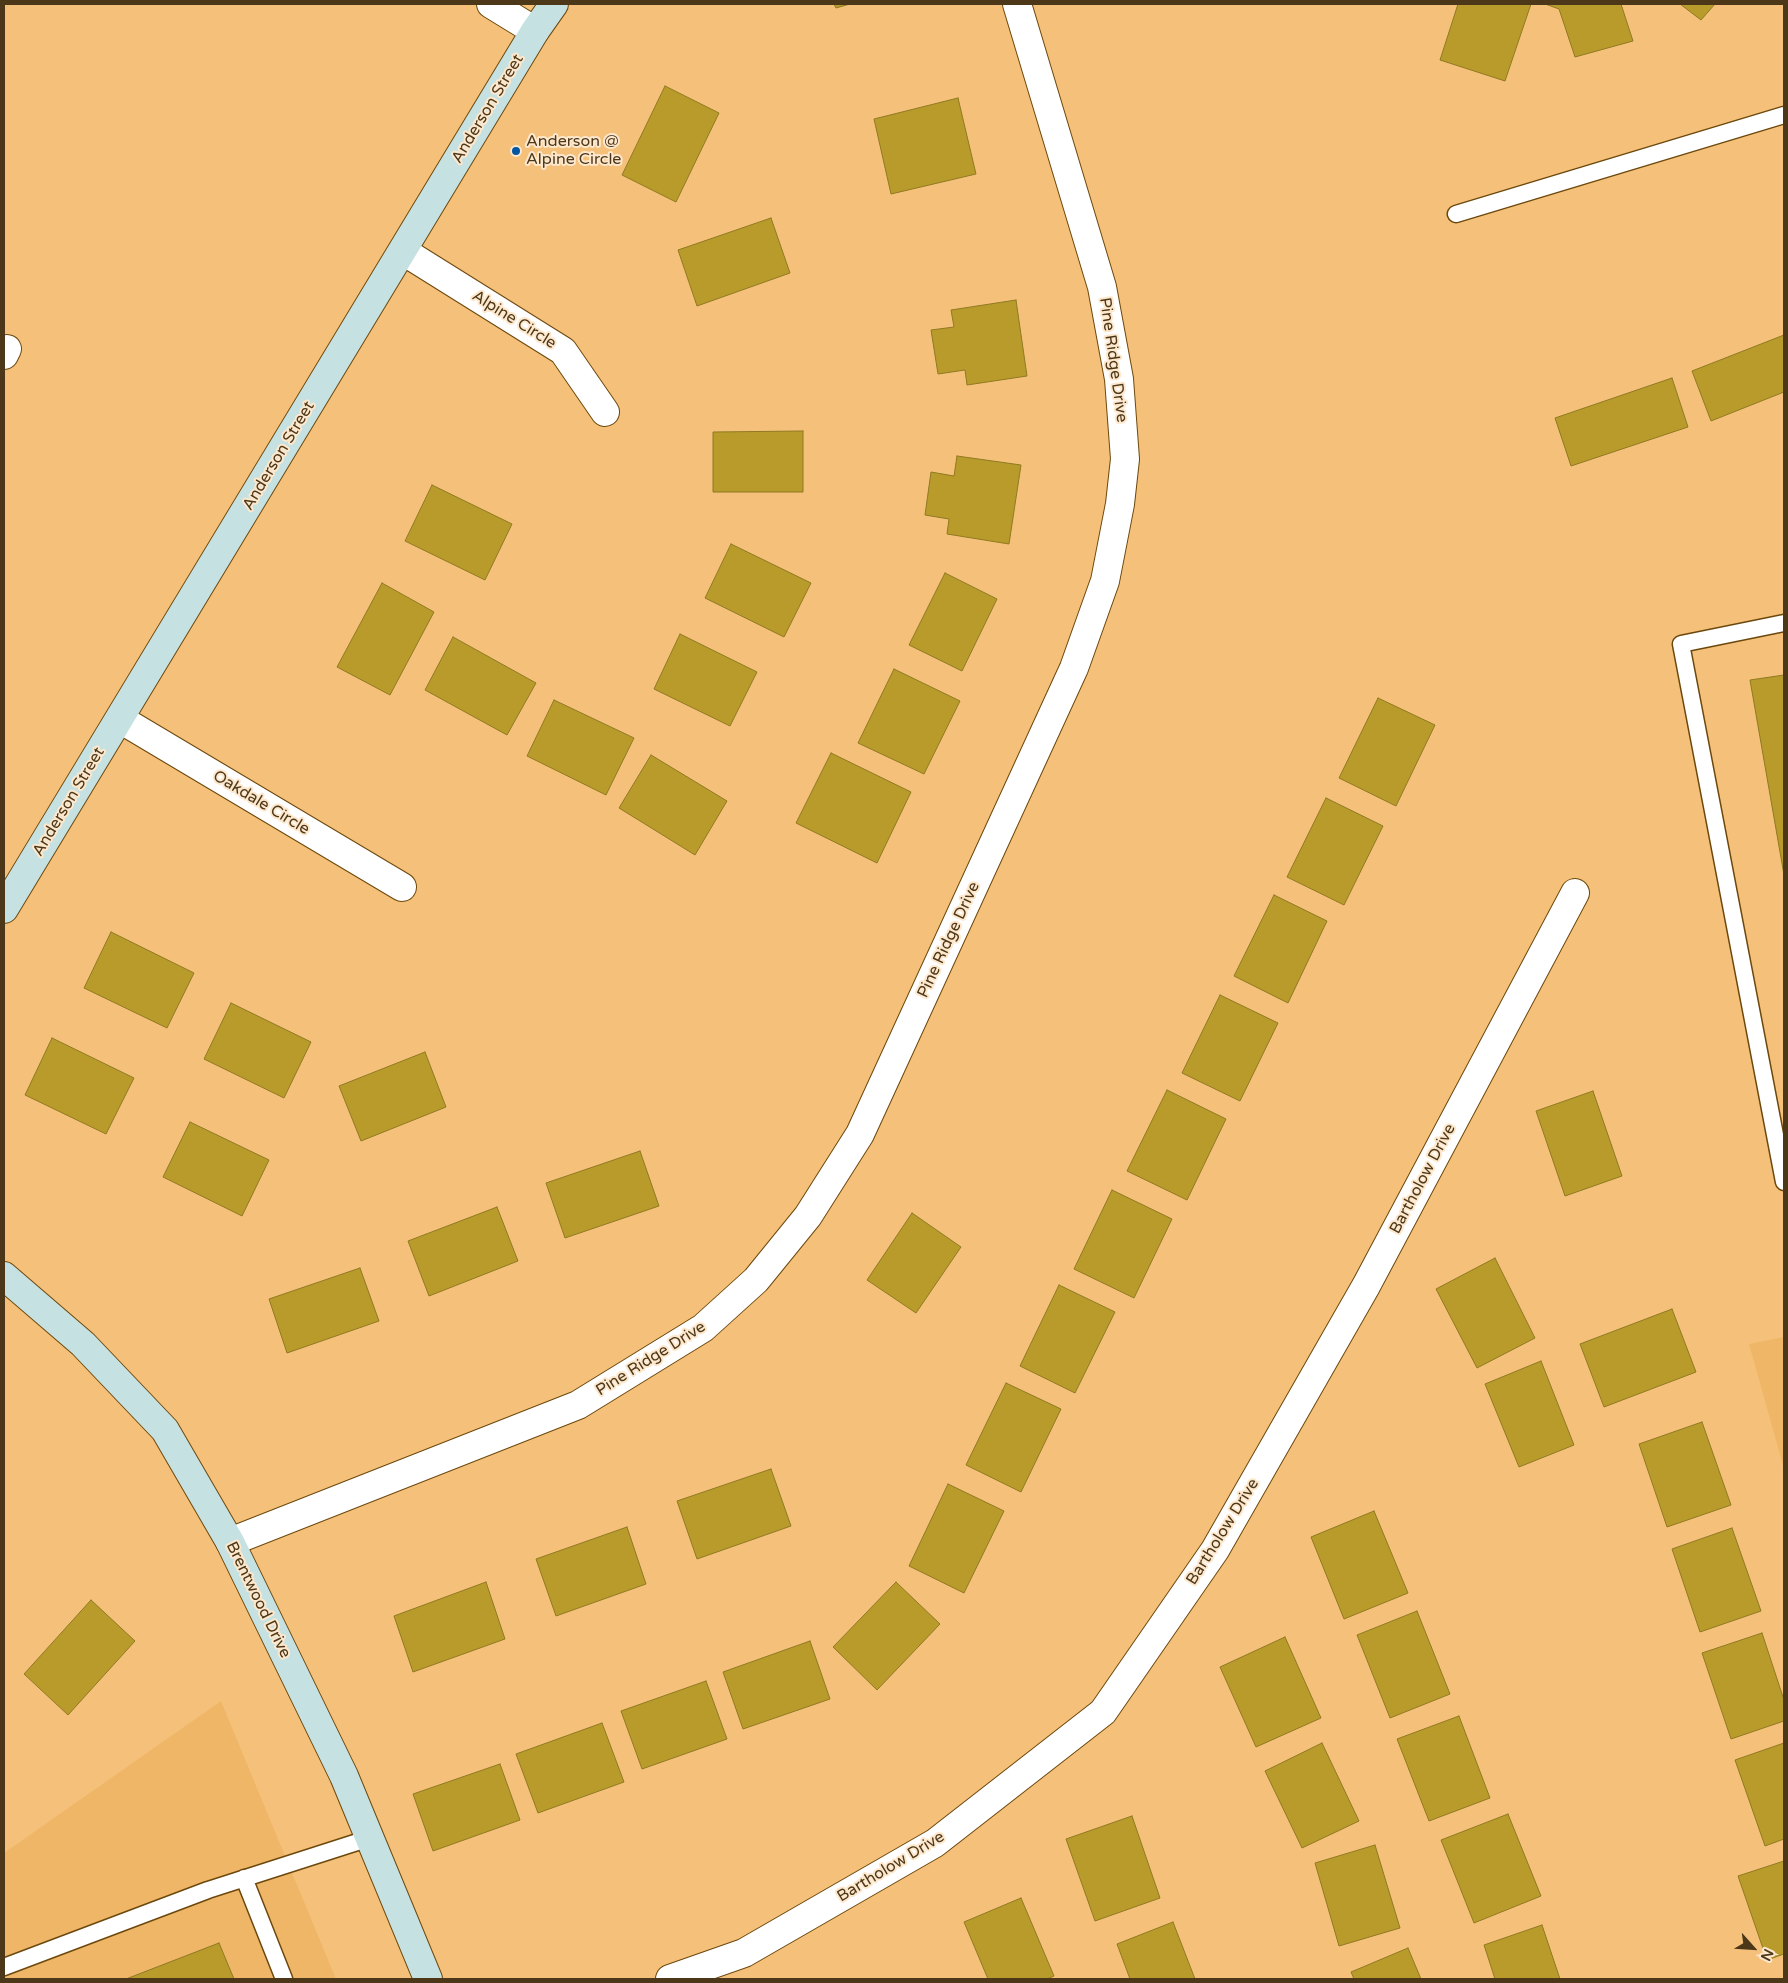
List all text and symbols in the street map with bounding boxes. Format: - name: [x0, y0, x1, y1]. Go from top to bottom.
- street label: Anderson Street: [448, 51, 528, 167]
- place label: Anderson @ Alpine Circle: [526, 132, 621, 170]
- marker: Anderson @ Alpine Circle: [510, 145, 522, 157]
- street label: Alpine Circle: [468, 287, 560, 353]
- street label: Pine Ridge Drive: [1095, 296, 1131, 424]
- street label: Anderson Street: [239, 398, 319, 514]
- street label: Anderson Street: [29, 744, 109, 860]
- street label: Oakdale Circle: [209, 767, 313, 839]
- street label: Pine Ridge Drive: [914, 879, 984, 1001]
- street label: Bartholow Drive: [1386, 1121, 1460, 1237]
- street label: Pine Ridge Drive: [593, 1318, 709, 1400]
- street label: Bartholow Drive: [1183, 1475, 1263, 1589]
- street label: Brentwood Drive: [221, 1539, 295, 1661]
- street label: Bartholow Drive: [834, 1827, 948, 1907]
- north arrow: [1728, 1923, 1778, 1973]
- text: N: [1757, 1946, 1777, 1964]

